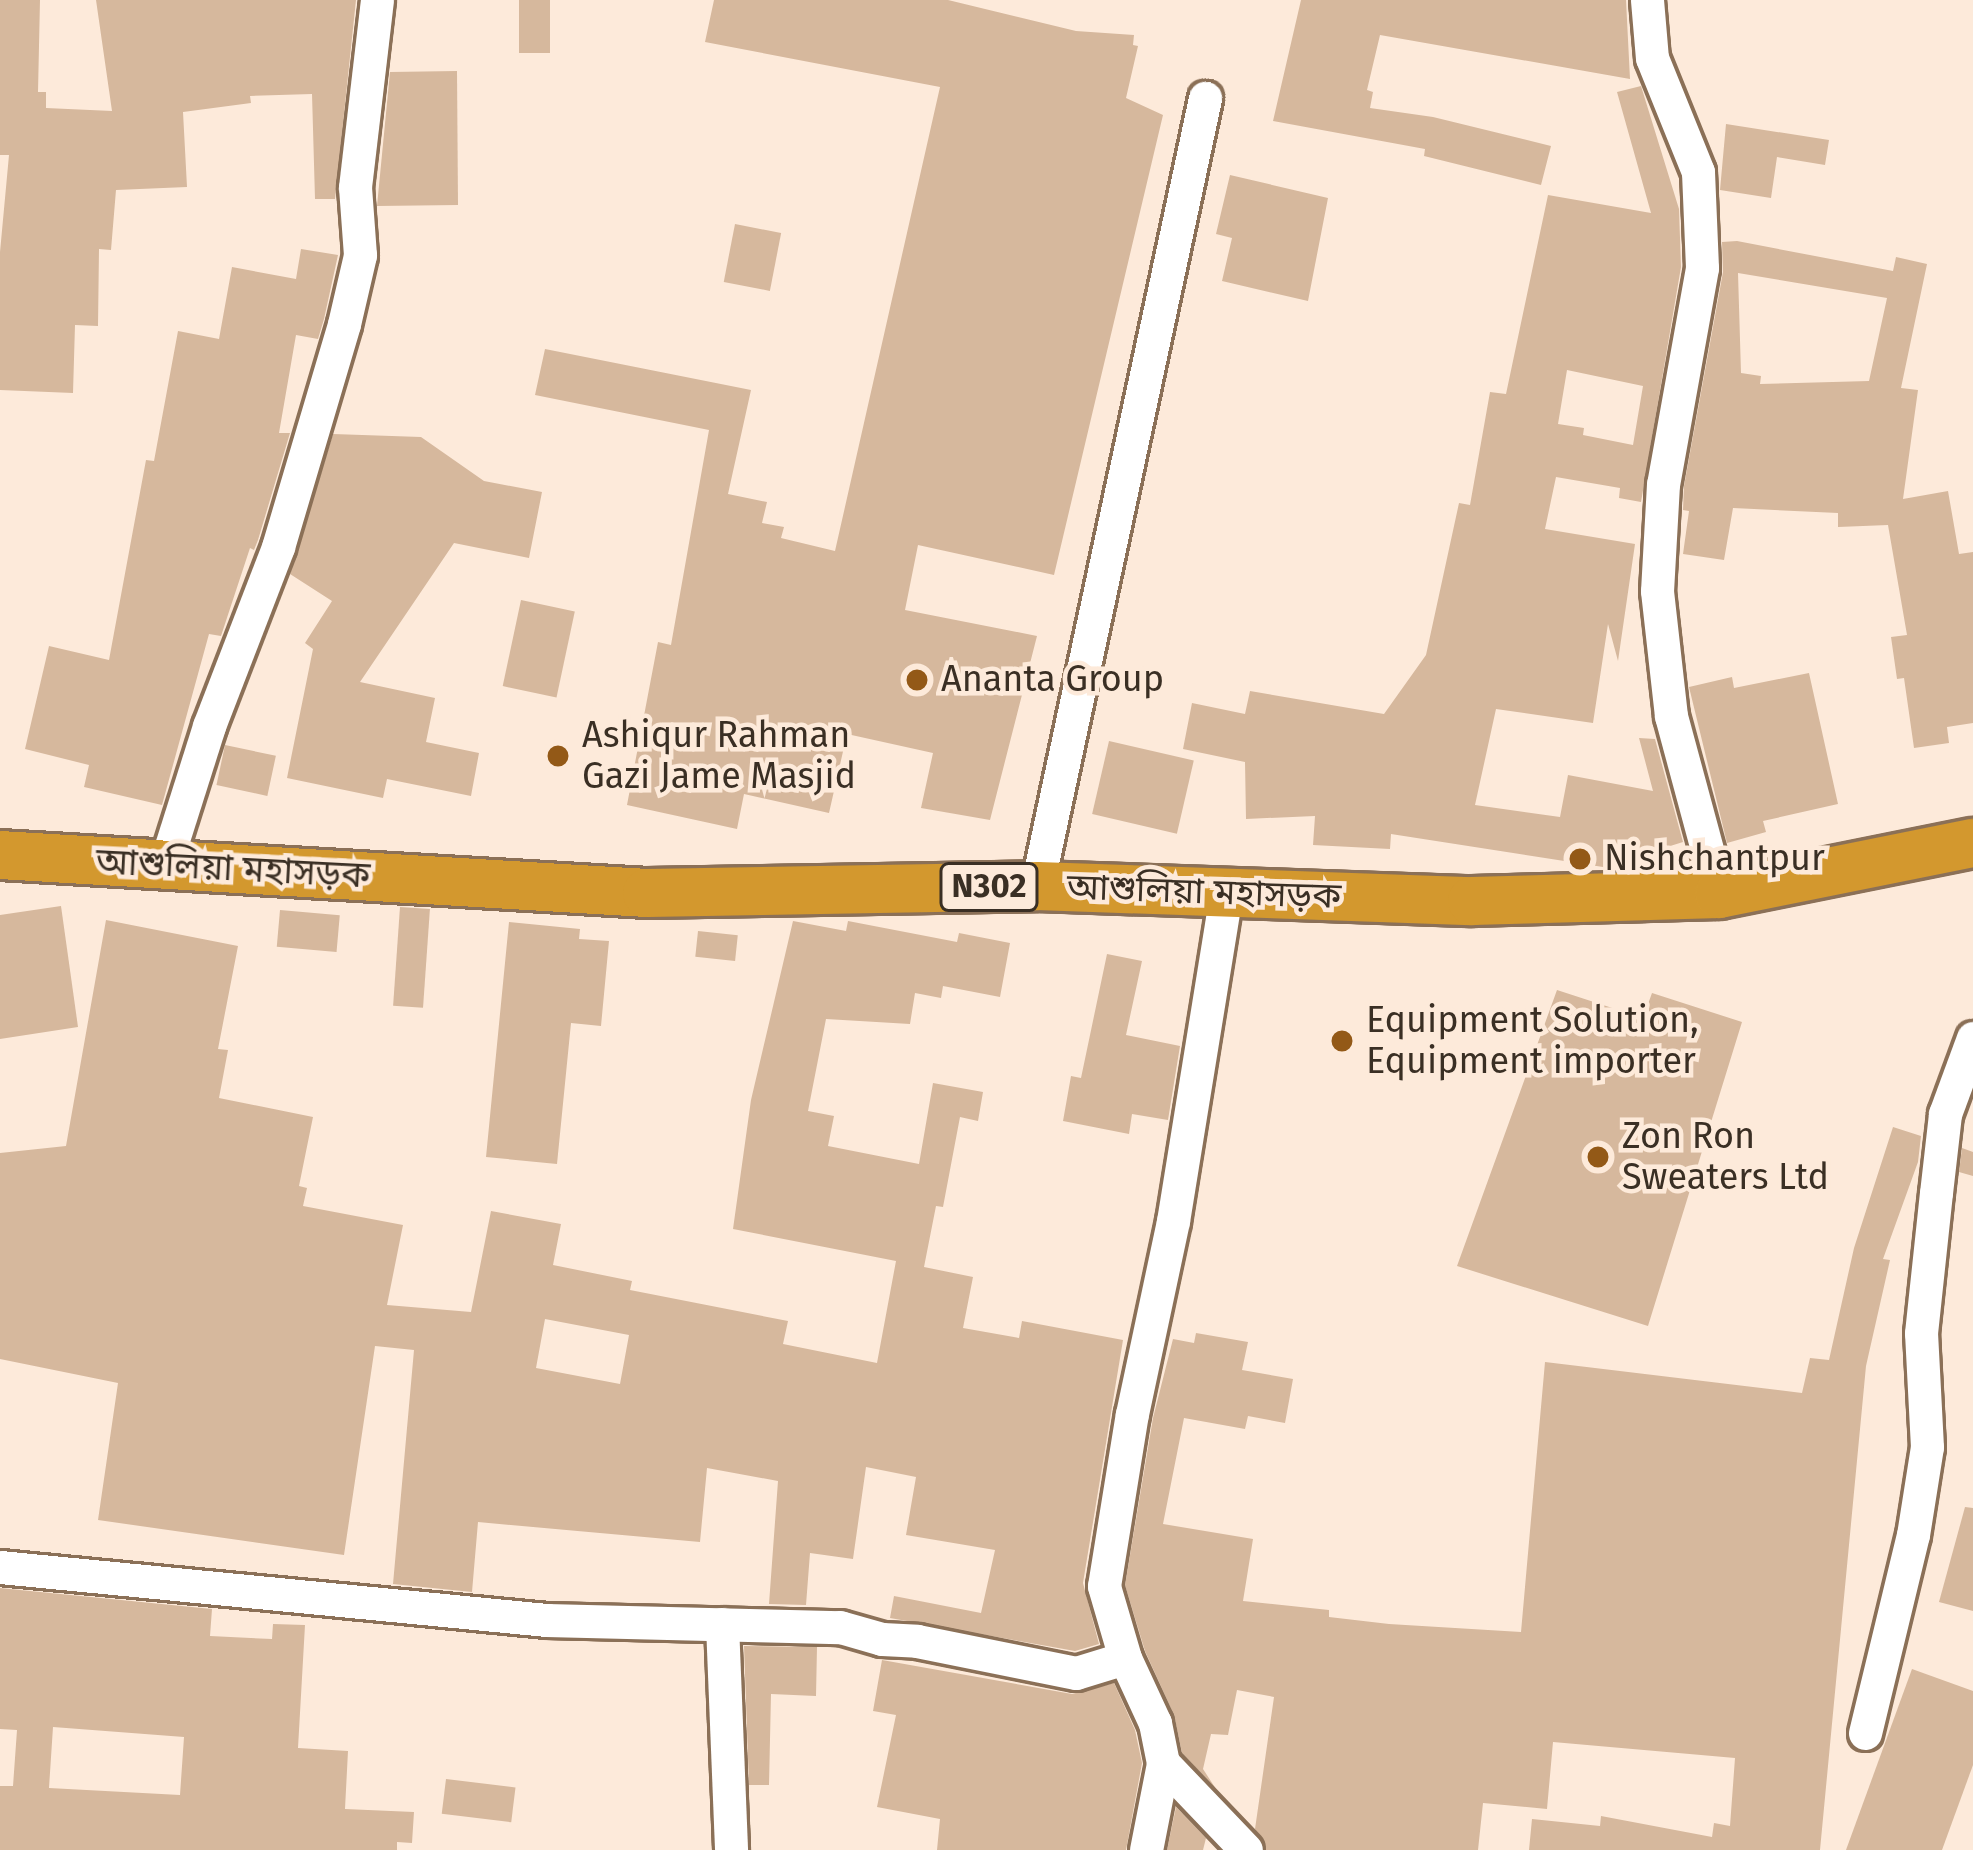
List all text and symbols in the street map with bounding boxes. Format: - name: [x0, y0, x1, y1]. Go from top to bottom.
- place label: Ananta Group: [941, 658, 1164, 702]
- marker: Ananta Group: [904, 667, 930, 693]
- place label: Ashiqur Rahman Gazi Jame Masjid: [582, 713, 856, 798]
- marker: Ashiqur Rahman Gazi Jame Masjid: [545, 743, 571, 769]
- place label: Nishchantpur: [1604, 837, 1825, 881]
- street label: আশুলিয়া মহাসড়ক: [95, 840, 371, 898]
- marker: Nishchantpur: [1567, 846, 1593, 872]
- road number: N302: [938, 860, 1040, 914]
- street label: আশুলিয়া মহাসড়ক: [1066, 866, 1342, 918]
- place label: Equipment Solution, Equipment importer: [1366, 998, 1699, 1083]
- marker: Equipment Solution, Equipment importer: [1329, 1028, 1355, 1054]
- place label: Zon Ron Sweaters Ltd: [1622, 1114, 1829, 1199]
- marker: Zon Ron Sweaters Ltd: [1585, 1144, 1611, 1170]

